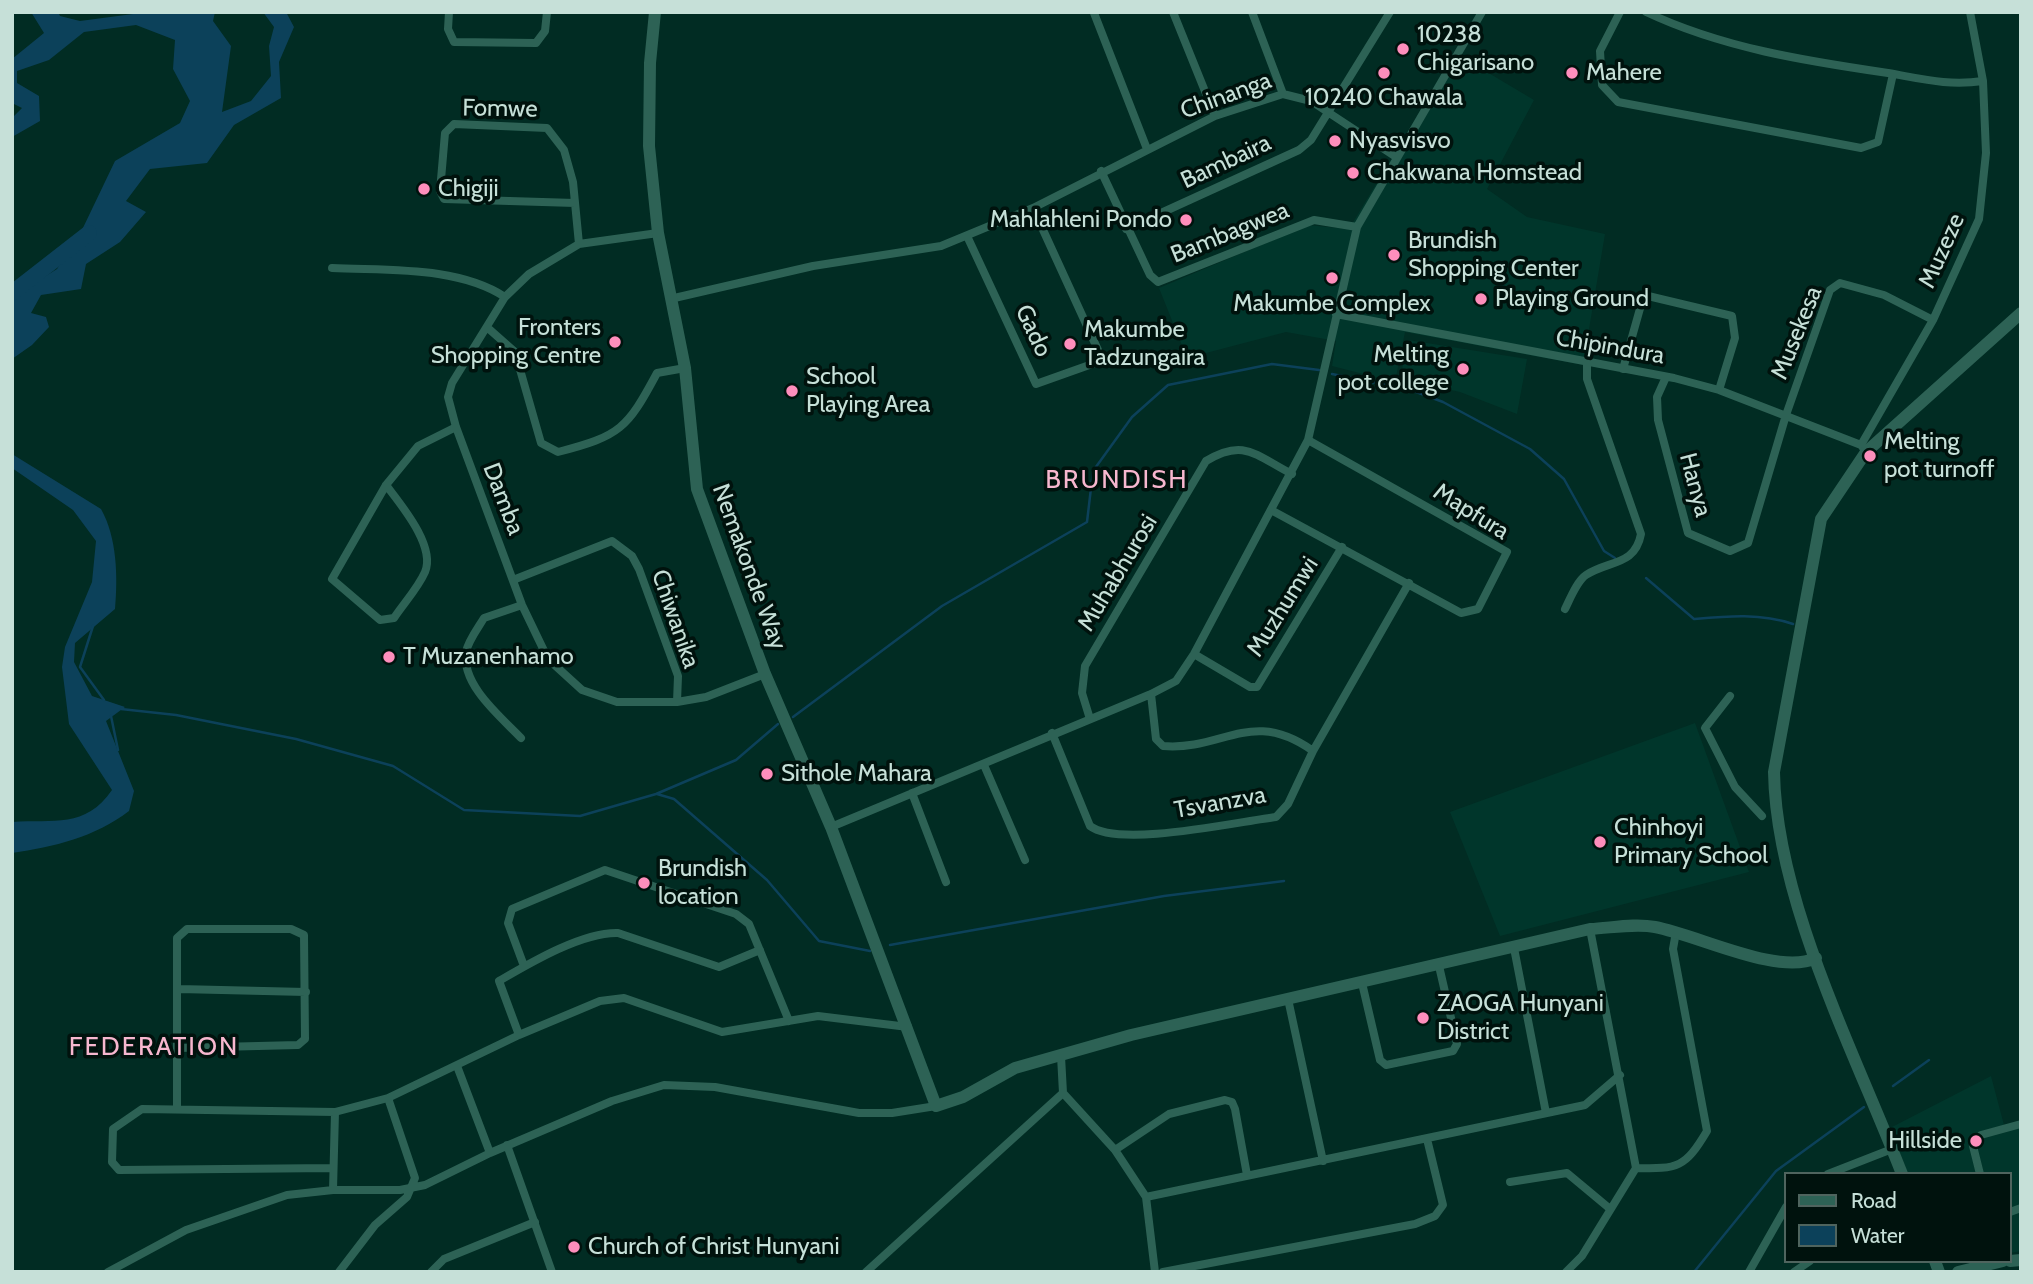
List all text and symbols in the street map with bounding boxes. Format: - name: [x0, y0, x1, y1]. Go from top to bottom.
- place label: 10238 Chigarisano: [1417, 21, 1534, 77]
- marker: 10238 Chigarisano: [1395, 41, 1411, 57]
- place label: Mahere: [1586, 59, 1662, 87]
- marker: 10240 Chawala: [1376, 65, 1392, 81]
- marker: Mahere: [1564, 65, 1580, 81]
- street label: Chinanga: [1177, 66, 1275, 126]
- place label: 10240 Chawala: [1305, 84, 1463, 112]
- street label: Fomwe: [462, 94, 538, 124]
- place label: Nyasvisvo: [1349, 127, 1451, 155]
- street label: Bambaira: [1177, 129, 1275, 195]
- marker: Nyasvisvo: [1327, 133, 1343, 149]
- place label: Chakwana Homstead: [1367, 159, 1582, 187]
- marker: Chakwana Homstead: [1345, 165, 1361, 181]
- place label: Chigiji: [438, 175, 499, 203]
- marker: Chigiji: [416, 181, 432, 197]
- street label: Bambagwea: [1167, 196, 1293, 270]
- place label: Mahlahleni Pondo: [990, 206, 1172, 234]
- street label: Muzeze: [1913, 209, 1971, 293]
- marker: Mahlahleni Pondo: [1178, 212, 1194, 228]
- place label: Brundish Shopping Center: [1408, 227, 1578, 283]
- marker: Brundish Shopping Center: [1386, 247, 1402, 263]
- marker: Makumbe Complex: [1324, 270, 1340, 286]
- street label: Musekesa: [1765, 282, 1829, 384]
- place label: Playing Ground: [1495, 285, 1649, 313]
- place label: Makumbe Complex: [1233, 290, 1431, 318]
- marker: Playing Ground: [1473, 291, 1489, 307]
- street label: Gado: [1009, 300, 1057, 362]
- place label: Fronters Shopping Centre: [431, 314, 601, 370]
- place label: Makumbe Tadzungaira: [1084, 316, 1205, 372]
- street label: Chipindura: [1554, 323, 1666, 371]
- marker: Fronters Shopping Centre: [607, 334, 623, 350]
- marker: Makumbe Tadzungaira: [1062, 336, 1078, 352]
- place label: Melting pot college: [1337, 341, 1449, 397]
- marker: Melting pot college: [1455, 361, 1471, 377]
- place label: School Playing Area: [806, 363, 930, 419]
- marker: School Playing Area: [784, 383, 800, 399]
- place label: Melting pot turnoff: [1884, 428, 1995, 484]
- marker: Melting pot turnoff: [1862, 448, 1878, 464]
- street label: Hanya: [1673, 450, 1717, 520]
- street label: Damba: [476, 459, 530, 539]
- district label: BRUNDISH: [1046, 464, 1188, 496]
- street label: Mapfura: [1428, 478, 1514, 546]
- street label: Nemakonde Way: [706, 480, 792, 654]
- street label: Muhabhurosi: [1072, 510, 1164, 636]
- street label: Muzhumwi: [1241, 552, 1325, 662]
- street label: Chiwanika: [645, 566, 705, 672]
- place label: T Muzanenhamo: [403, 643, 574, 671]
- marker: T Muzanenhamo: [381, 649, 397, 665]
- place label: Sithole Mahara: [781, 760, 932, 788]
- marker: Sithole Mahara: [759, 766, 775, 782]
- street label: Tsvanzva: [1172, 781, 1268, 825]
- place label: Chinhoyi Primary School: [1614, 814, 1768, 870]
- marker: Chinhoyi Primary School: [1592, 834, 1608, 850]
- place label: Brundish location: [658, 855, 747, 911]
- marker: Brundish location: [636, 875, 652, 891]
- place label: ZAOGA Hunyani District: [1437, 990, 1604, 1046]
- marker: ZAOGA Hunyani District: [1415, 1010, 1431, 1026]
- district label: FEDERATION: [70, 1031, 238, 1063]
- place label: Hillside: [1888, 1127, 1962, 1155]
- marker: Hillside: [1968, 1133, 1984, 1149]
- legend: [1784, 1172, 2012, 1263]
- text: Road: [1851, 1188, 1897, 1213]
- text: Water: [1851, 1223, 1904, 1248]
- place label: Church of Christ Hunyani: [588, 1233, 840, 1261]
- marker: Church of Christ Hunyani: [566, 1239, 582, 1255]

